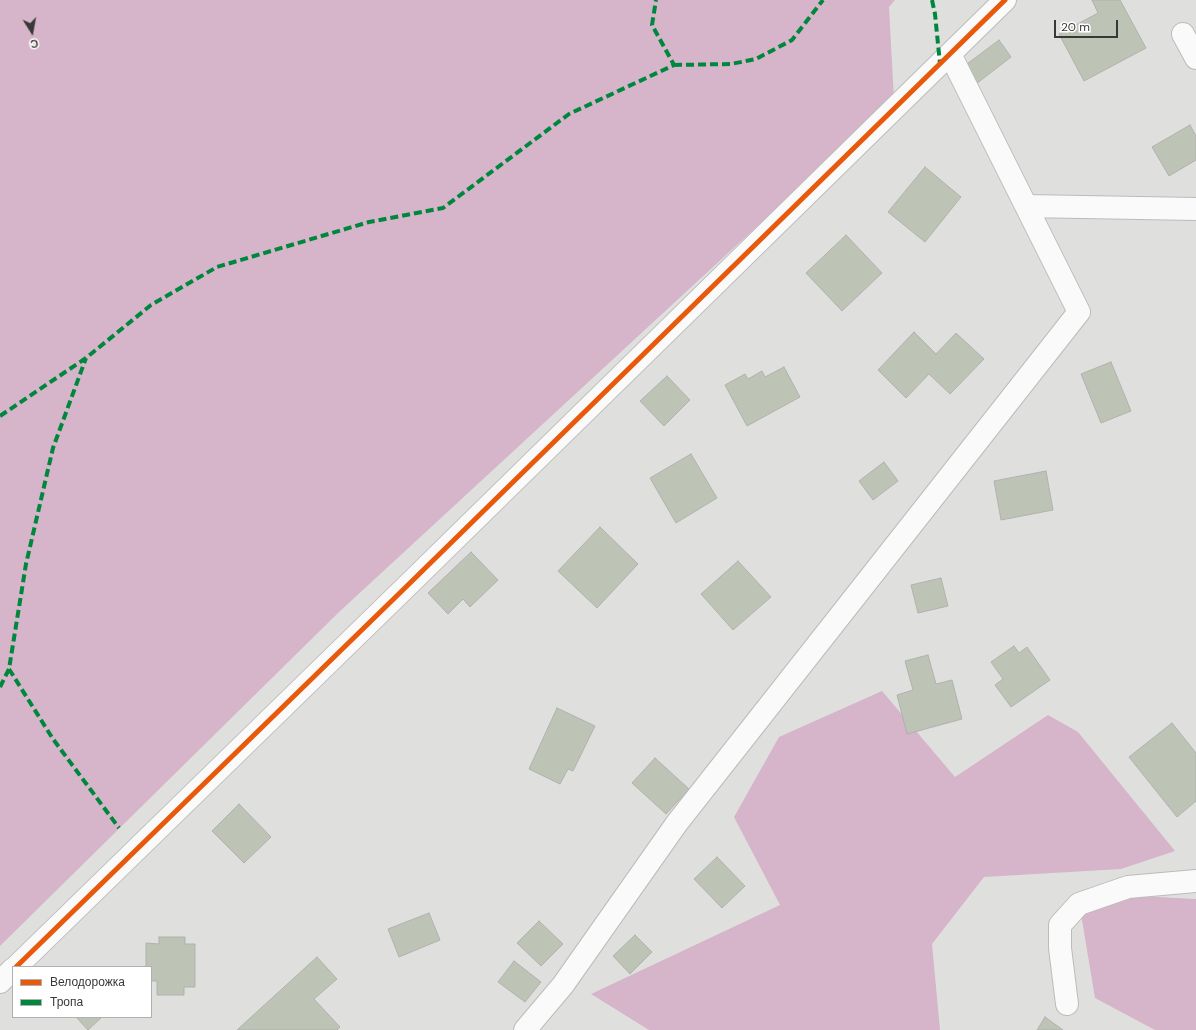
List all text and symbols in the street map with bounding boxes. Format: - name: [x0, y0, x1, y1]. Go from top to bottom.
- north arrow: [12, 12, 52, 52]
- scale bar: [1056, 12, 1120, 38]
- text: 20 m: [1061, 19, 1090, 35]
- text: С: [29, 36, 40, 51]
- legend: [12, 966, 152, 1018]
- text: Велодорожка: [50, 974, 125, 990]
- text: Тропа: [50, 994, 83, 1010]

